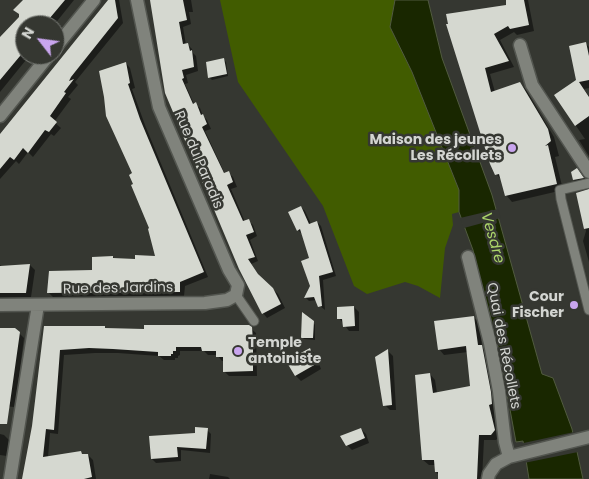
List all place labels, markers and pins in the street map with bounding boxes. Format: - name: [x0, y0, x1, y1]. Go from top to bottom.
- place label: Maison des jeunes Les Récollets: [369, 132, 502, 164]
- marker: Maison des jeunes Les Récollets: [506, 142, 518, 154]
- place label: Cour Fischer: [512, 289, 564, 322]
- marker: Cour Fischer: [568, 299, 580, 311]
- place label: Temple antoiniste: [248, 335, 321, 368]
- marker: Temple antoiniste: [232, 345, 244, 357]

